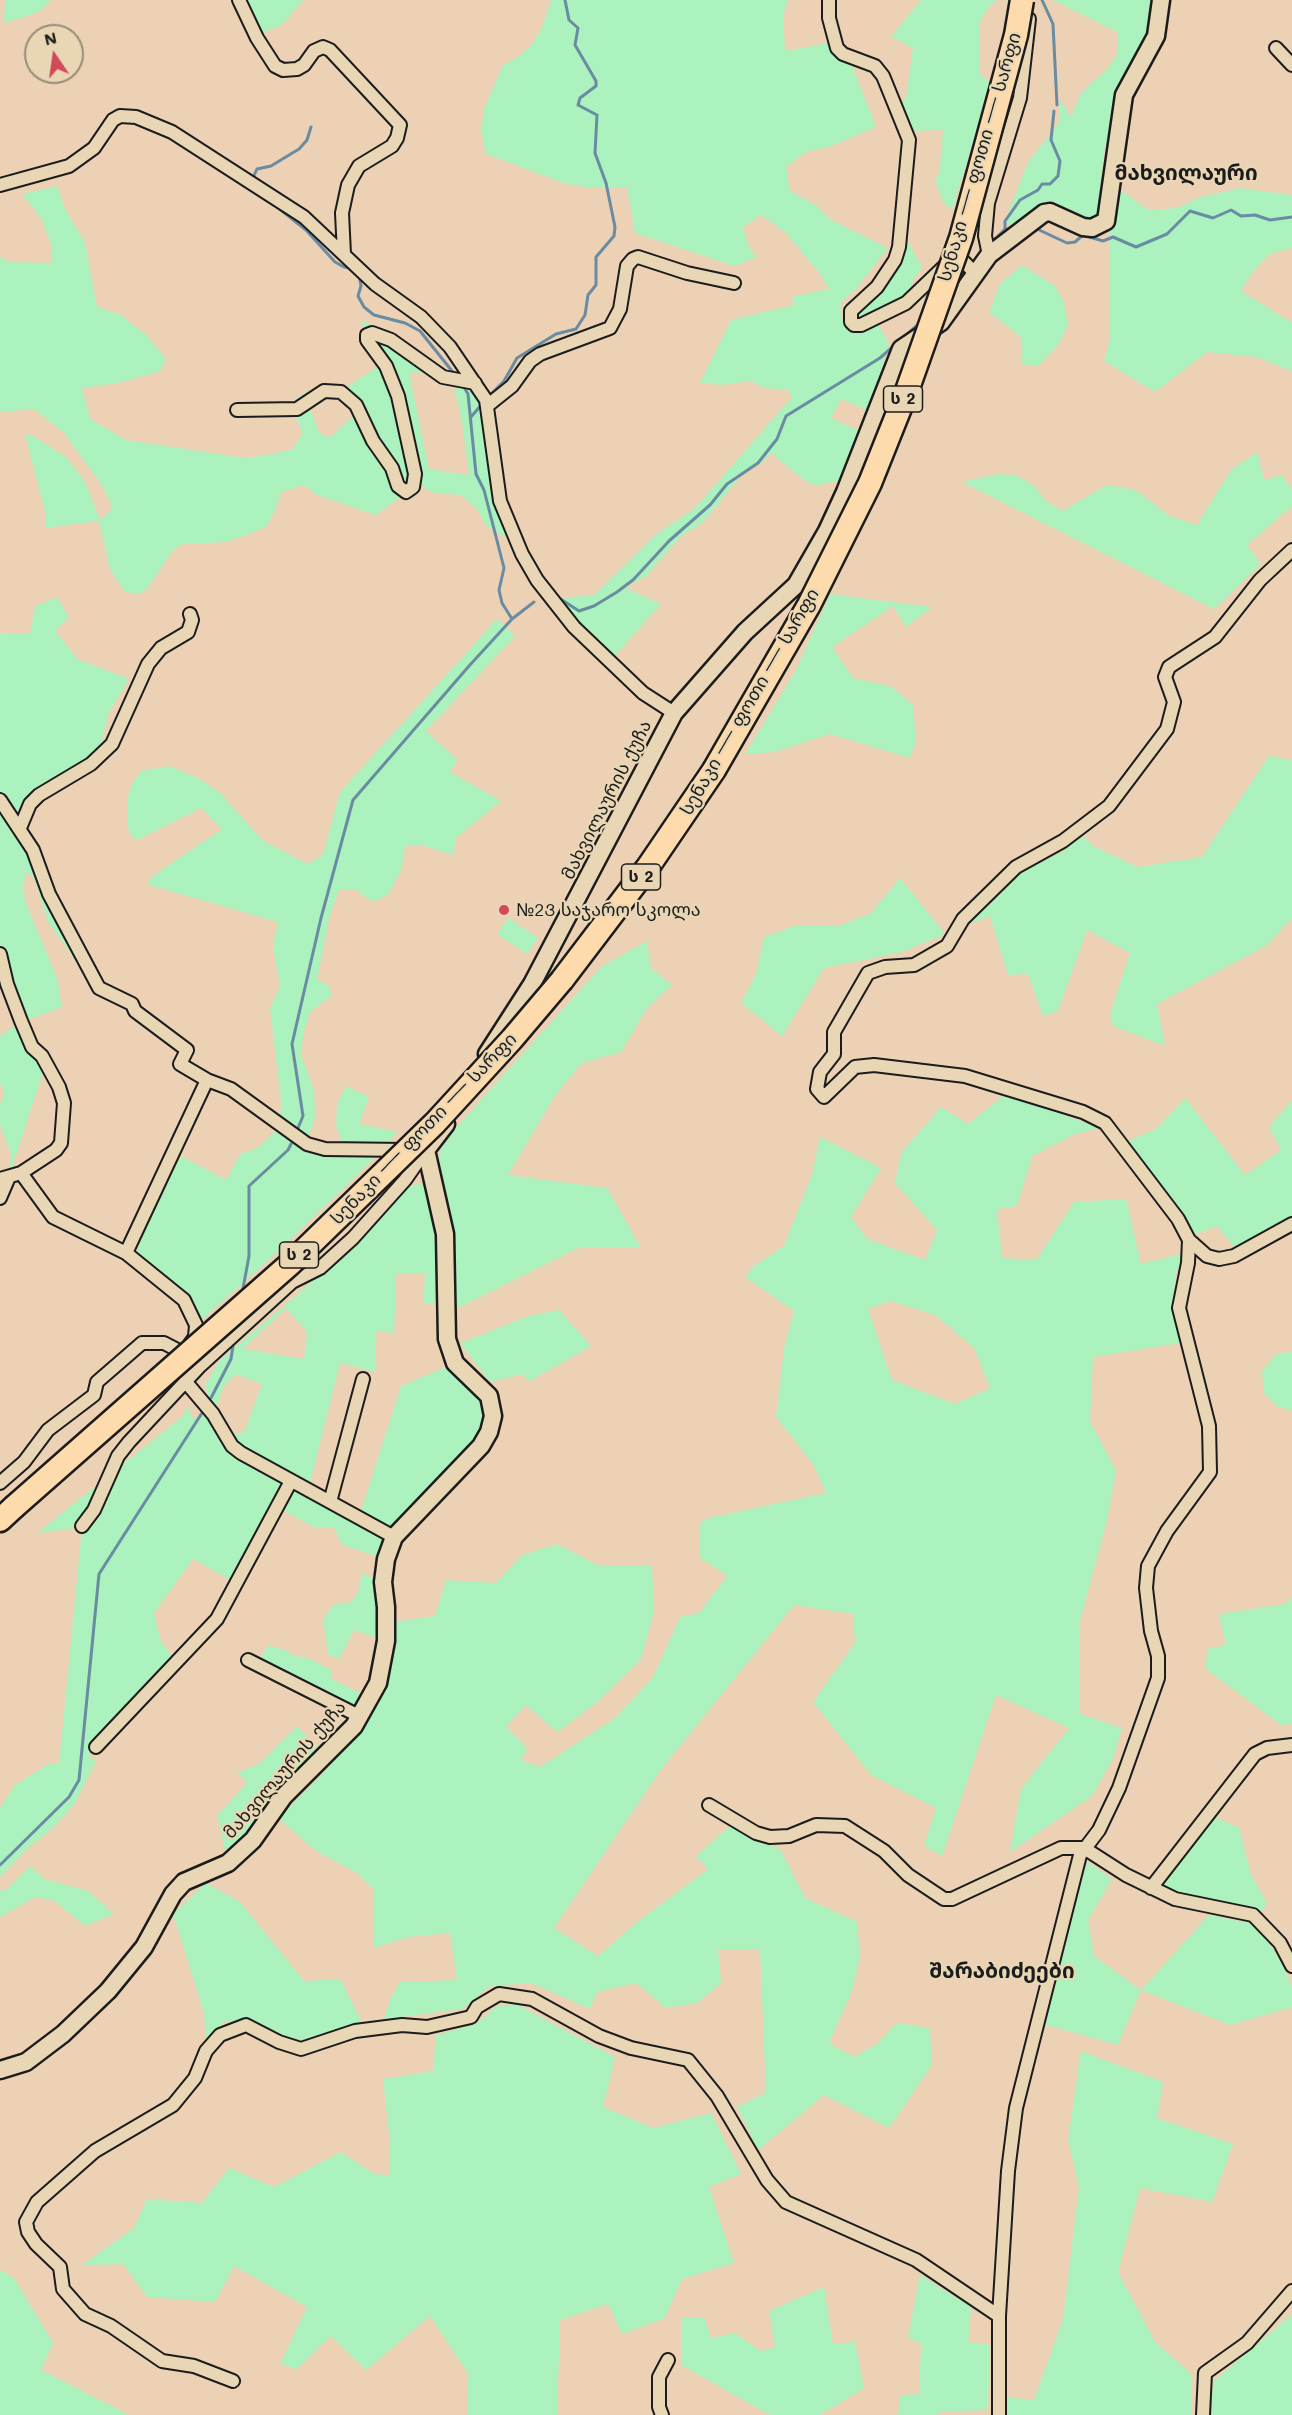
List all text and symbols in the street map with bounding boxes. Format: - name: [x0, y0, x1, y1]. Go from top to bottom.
- north arrow: [24, 24, 84, 84]
- text: N: [42, 26, 59, 50]
- street label: სენაკი — ფოთი — სარფი: [934, 30, 1026, 284]
- district label: მახვილაური: [1114, 161, 1258, 187]
- road number: ს 2: [884, 386, 922, 412]
- street label: სენაკი — ფოთი — სარფი: [676, 585, 824, 819]
- street label: მახვილაურის ქუჩა: [558, 717, 656, 883]
- road number: ს 2: [622, 864, 660, 890]
- place label: №23 საჯარო სკოლა: [516, 899, 701, 921]
- marker: №23 საჯარო სკოლა: [497, 903, 511, 917]
- street label: სენაკი — ფოთი — სარფი: [327, 1029, 521, 1229]
- road number: ს 2: [280, 1242, 318, 1268]
- street label: მახვილაურის ქუჩა: [219, 1697, 351, 1843]
- district label: შარაბიძეები: [929, 1959, 1075, 1985]

